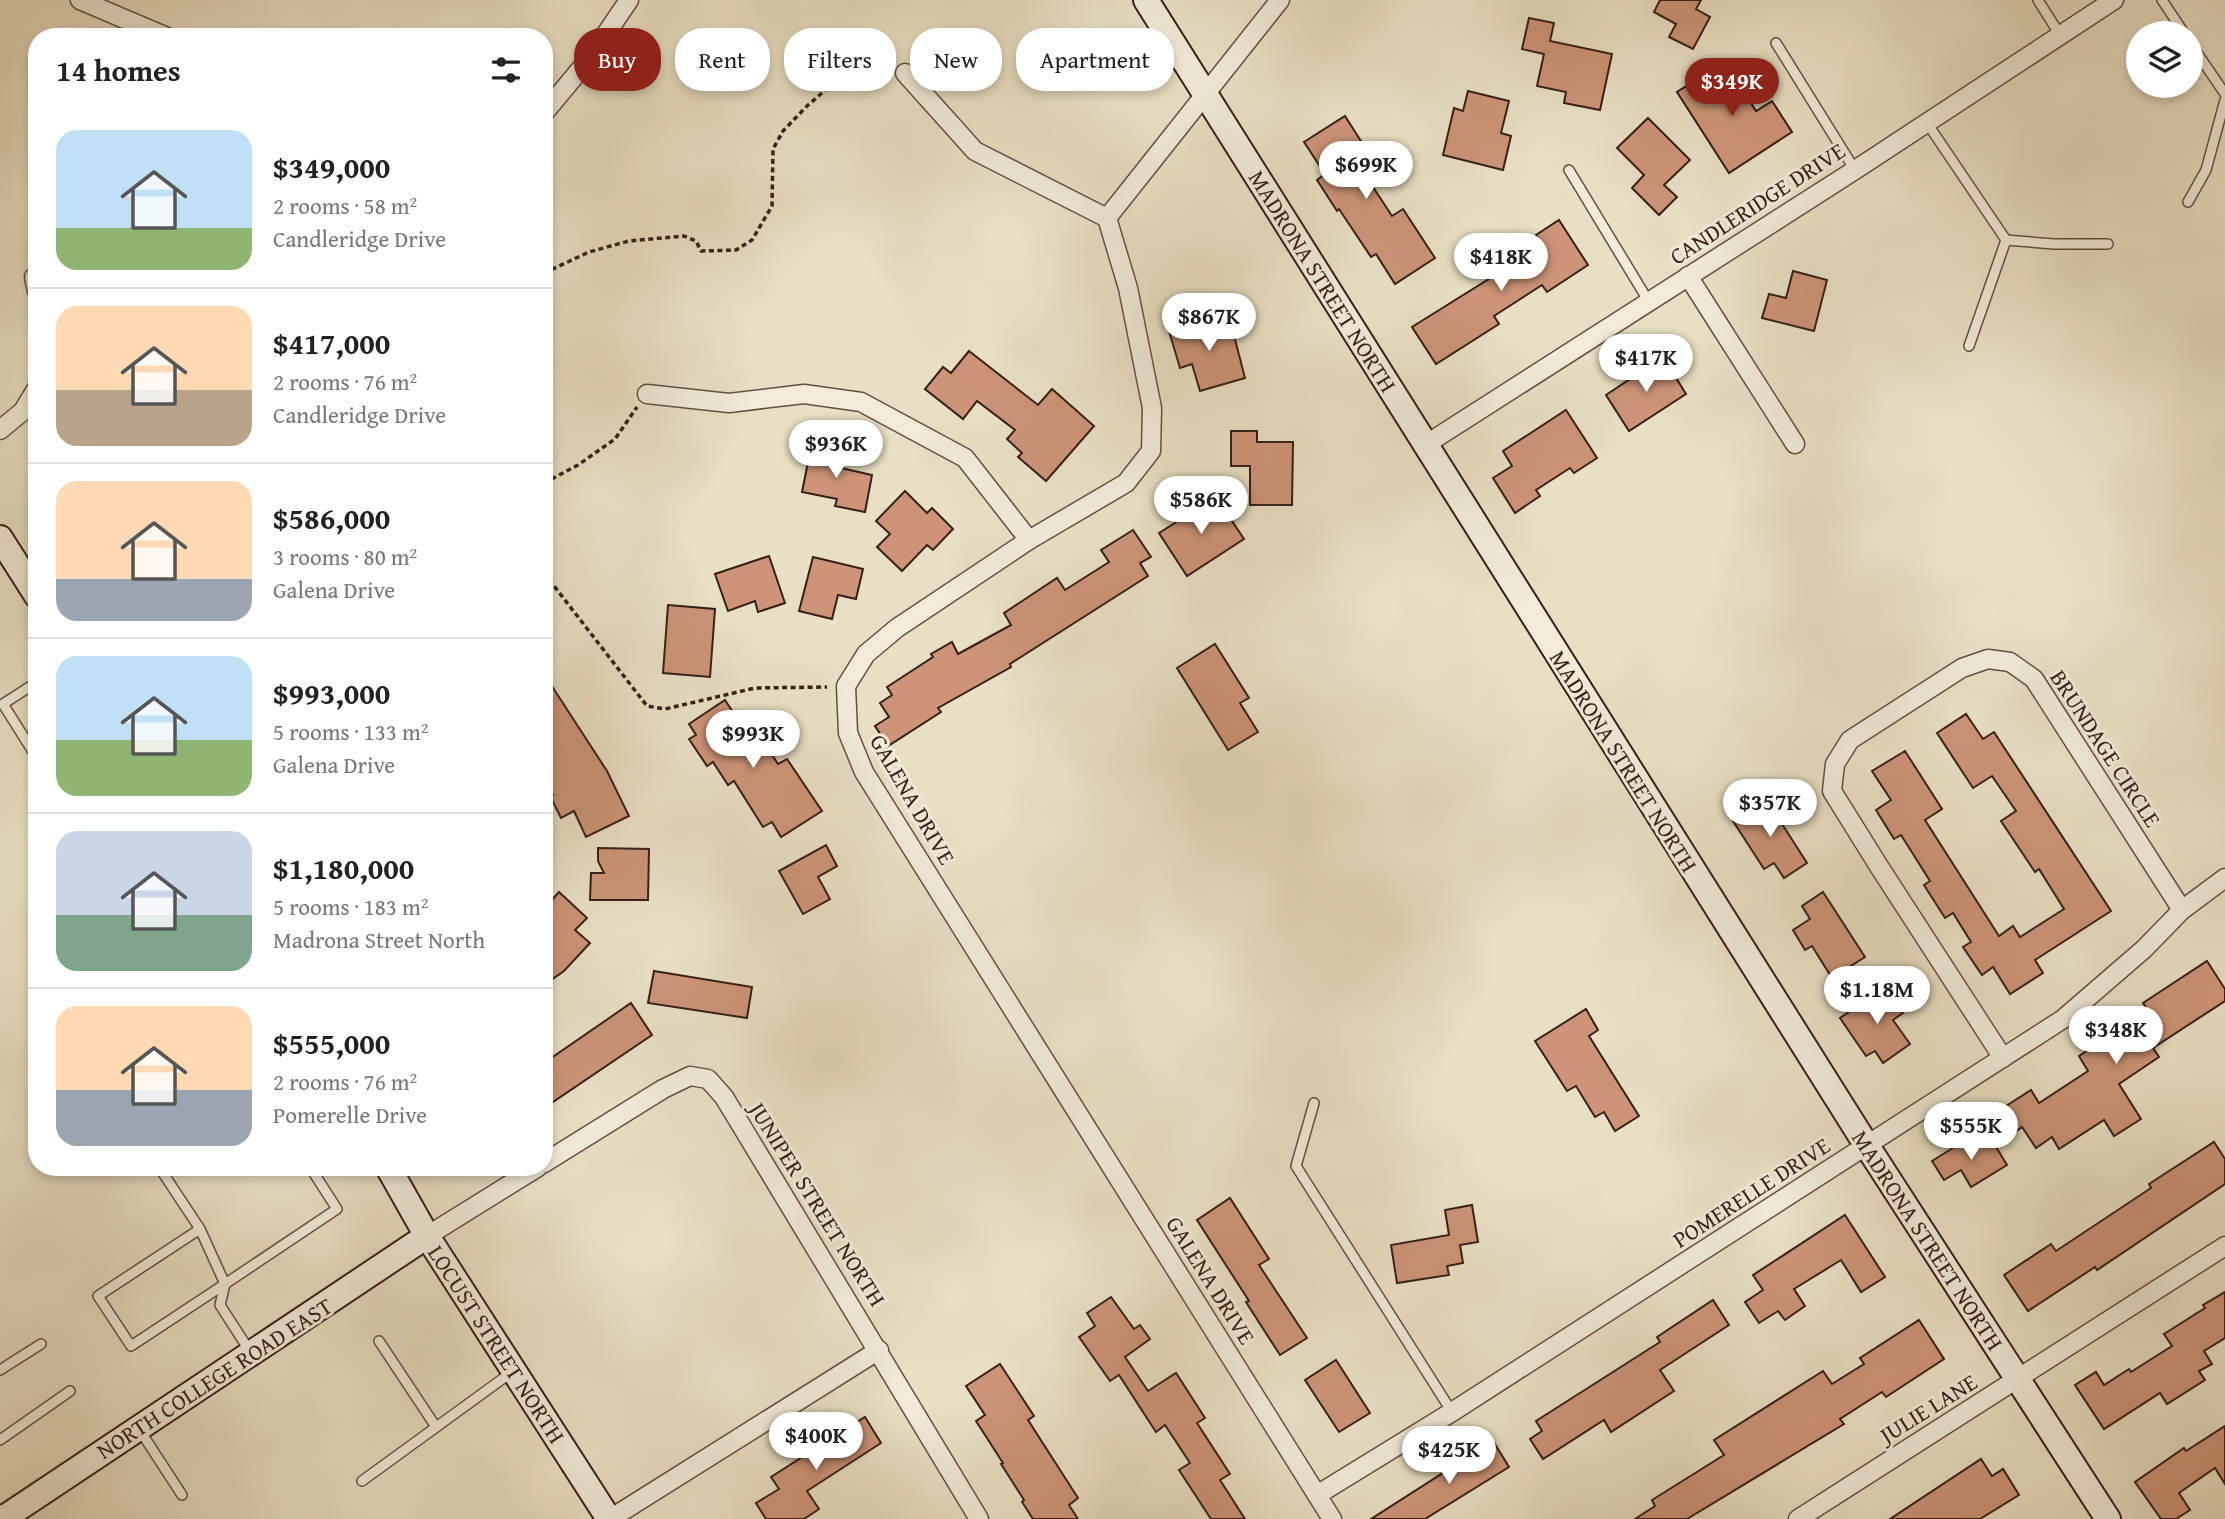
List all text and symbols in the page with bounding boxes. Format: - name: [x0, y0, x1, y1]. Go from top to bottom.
- map controls: [2126, 21, 2203, 98]
- button: layers: [2126, 21, 2203, 98]
- chip: Buy: [574, 28, 661, 91]
- chip: Rent: [675, 28, 770, 91]
- chip: Filters: [784, 28, 896, 91]
- chip: New: [910, 28, 1002, 91]
- chip: Apartment: [1016, 28, 1174, 91]
- text: 14 homes: [56, 48, 181, 92]
- icon: filters: [487, 51, 525, 89]
- pin: $349K: [1683, 58, 1781, 118]
- text: $349K: [1701, 64, 1763, 97]
- street label: CANDLERIDGE DRIVE: [1663, 134, 1851, 272]
- pin: $699K: [1317, 142, 1415, 201]
- text: $349,000: [273, 145, 390, 189]
- text: $699K: [1335, 147, 1397, 180]
- icon: home: [112, 158, 196, 242]
- street label: MADRONA STREET NORTH: [1241, 163, 1405, 399]
- text: 2 rooms · 58 m²: [273, 189, 417, 222]
- text: Candleridge Drive: [273, 222, 446, 255]
- pin: $418K: [1452, 233, 1550, 293]
- text: $418K: [1470, 239, 1532, 272]
- pin: $867K: [1160, 294, 1258, 353]
- text: $867K: [1178, 299, 1240, 332]
- text: $417,000: [273, 321, 390, 365]
- icon: home: [112, 334, 196, 418]
- pin: $417K: [1597, 334, 1695, 394]
- text: $417K: [1615, 340, 1677, 373]
- text: 2 rooms · 76 m²: [273, 365, 417, 398]
- text: Candleridge Drive: [273, 398, 446, 431]
- pin: $936K: [787, 420, 885, 480]
- text: $936K: [805, 426, 867, 459]
- pin: $586K: [1152, 476, 1250, 536]
- text: $586K: [1170, 482, 1232, 515]
- text: $586,000: [273, 496, 390, 540]
- icon: home: [112, 509, 196, 593]
- text: 3 rooms · 80 m²: [273, 540, 417, 573]
- text: Galena Drive: [273, 573, 395, 606]
- street label: MADRONA STREET NORTH: [1542, 643, 1706, 879]
- street label: BRUNDAGE CIRCLE: [2043, 663, 2169, 833]
- text: $993,000: [273, 671, 390, 715]
- icon: home: [112, 684, 196, 768]
- pin: $993K: [704, 710, 802, 770]
- text: 5 rooms · 133 m²: [273, 715, 428, 748]
- text: $993K: [722, 716, 784, 749]
- street label: GALENA DRIVE: [862, 728, 964, 870]
- text: Galena Drive: [273, 748, 395, 781]
- pin: $357K: [1721, 780, 1819, 839]
- text: $357K: [1739, 785, 1801, 818]
- text: $1,180,000: [273, 846, 414, 890]
- icon: home: [112, 859, 196, 943]
- text: 5 rooms · 183 m²: [273, 890, 428, 923]
- text: Madrona Street North: [273, 923, 485, 956]
- pin: $1.18M: [1820, 967, 1934, 1026]
- text: $1.18M: [1840, 972, 1914, 1005]
- pin: $348K: [2067, 1006, 2165, 1066]
- text: $348K: [2085, 1012, 2147, 1045]
- text: $555,000: [273, 1021, 390, 1065]
- icon: home: [112, 1034, 196, 1118]
- text: 2 rooms · 76 m²: [273, 1065, 417, 1098]
- street label: JUNIPER STREET NORTH: [740, 1093, 894, 1313]
- text: Pomerelle Drive: [273, 1098, 427, 1131]
- pin: $555K: [1922, 1102, 2020, 1162]
- text: $555K: [1940, 1108, 2002, 1141]
- street label: MADRONA STREET NORTH: [1844, 1123, 2012, 1357]
- street label: POMERELLE DRIVE: [1666, 1129, 1836, 1255]
- street label: GALENA DRIVE: [1158, 1210, 1264, 1350]
- street label: LOCUST STREET NORTH: [420, 1238, 574, 1450]
- street label: NORTH COLLEGE ROAD EAST: [90, 1289, 338, 1467]
- street label: JULIE LANE: [1870, 1365, 1983, 1453]
- pin: $400K: [767, 1412, 865, 1472]
- text: $400K: [785, 1418, 847, 1451]
- pin: $425K: [1400, 1426, 1498, 1486]
- text: $425K: [1418, 1432, 1480, 1465]

